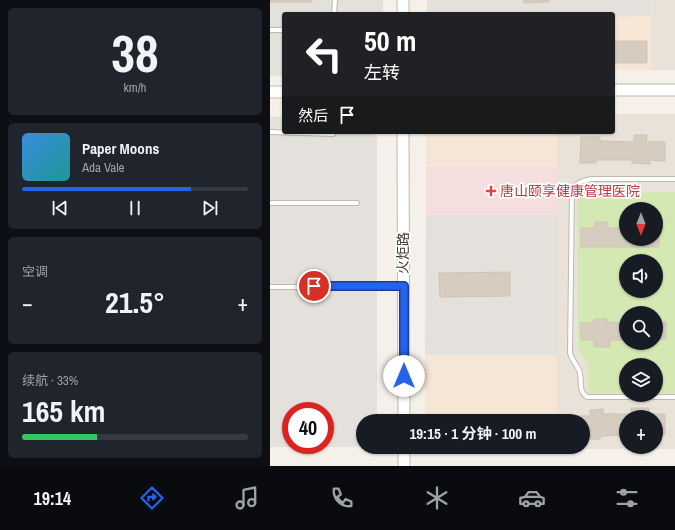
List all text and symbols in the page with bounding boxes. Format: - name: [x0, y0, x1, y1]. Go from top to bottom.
- text: 38: [111, 18, 159, 88]
- text: 50 m: [364, 22, 416, 60]
- icon: left: [298, 28, 350, 80]
- text: 左转: [364, 60, 400, 85]
- text: km/h: [123, 79, 147, 96]
- icon: arrive: [336, 104, 358, 126]
- text: 然后: [298, 105, 328, 126]
- text: Paper Moons: [82, 138, 159, 159]
- text: Ada Vale: [82, 159, 124, 176]
- place label: 唐山颐享健康管理医院: [500, 182, 640, 200]
- marker: 唐山颐享健康管理医院: [485, 185, 497, 197]
- icon: previous: [49, 197, 71, 219]
- icon: pause: [124, 197, 146, 219]
- icon: next: [199, 197, 221, 219]
- north arrow: [619, 202, 663, 246]
- map controls: [619, 202, 663, 454]
- street label: 火炬路: [394, 232, 412, 274]
- button: sound: [619, 254, 663, 298]
- text: 空调: [22, 263, 48, 280]
- pin: [297, 269, 331, 303]
- icon: arrive: [303, 275, 325, 297]
- text: 21.5°: [105, 282, 165, 322]
- text: −: [22, 288, 33, 318]
- text: +: [237, 288, 248, 318]
- button: search: [619, 306, 663, 350]
- position arrow: [383, 355, 425, 397]
- button: layers: [619, 358, 663, 402]
- text: 续航 · 33%: [22, 372, 78, 389]
- text: 165 km: [22, 391, 105, 431]
- speed limit sign: 40: [282, 402, 334, 454]
- button: +: [619, 410, 663, 454]
- text: 19:15 · 1 分钟 · 100 m: [409, 423, 537, 444]
- icon: directions: [138, 484, 166, 512]
- icon: music: [233, 484, 261, 512]
- icon: phone: [328, 484, 356, 512]
- icon: climate: [423, 484, 451, 512]
- icon: car: [518, 484, 546, 512]
- icon: filters: [613, 484, 641, 512]
- text: 19:14: [34, 486, 71, 511]

